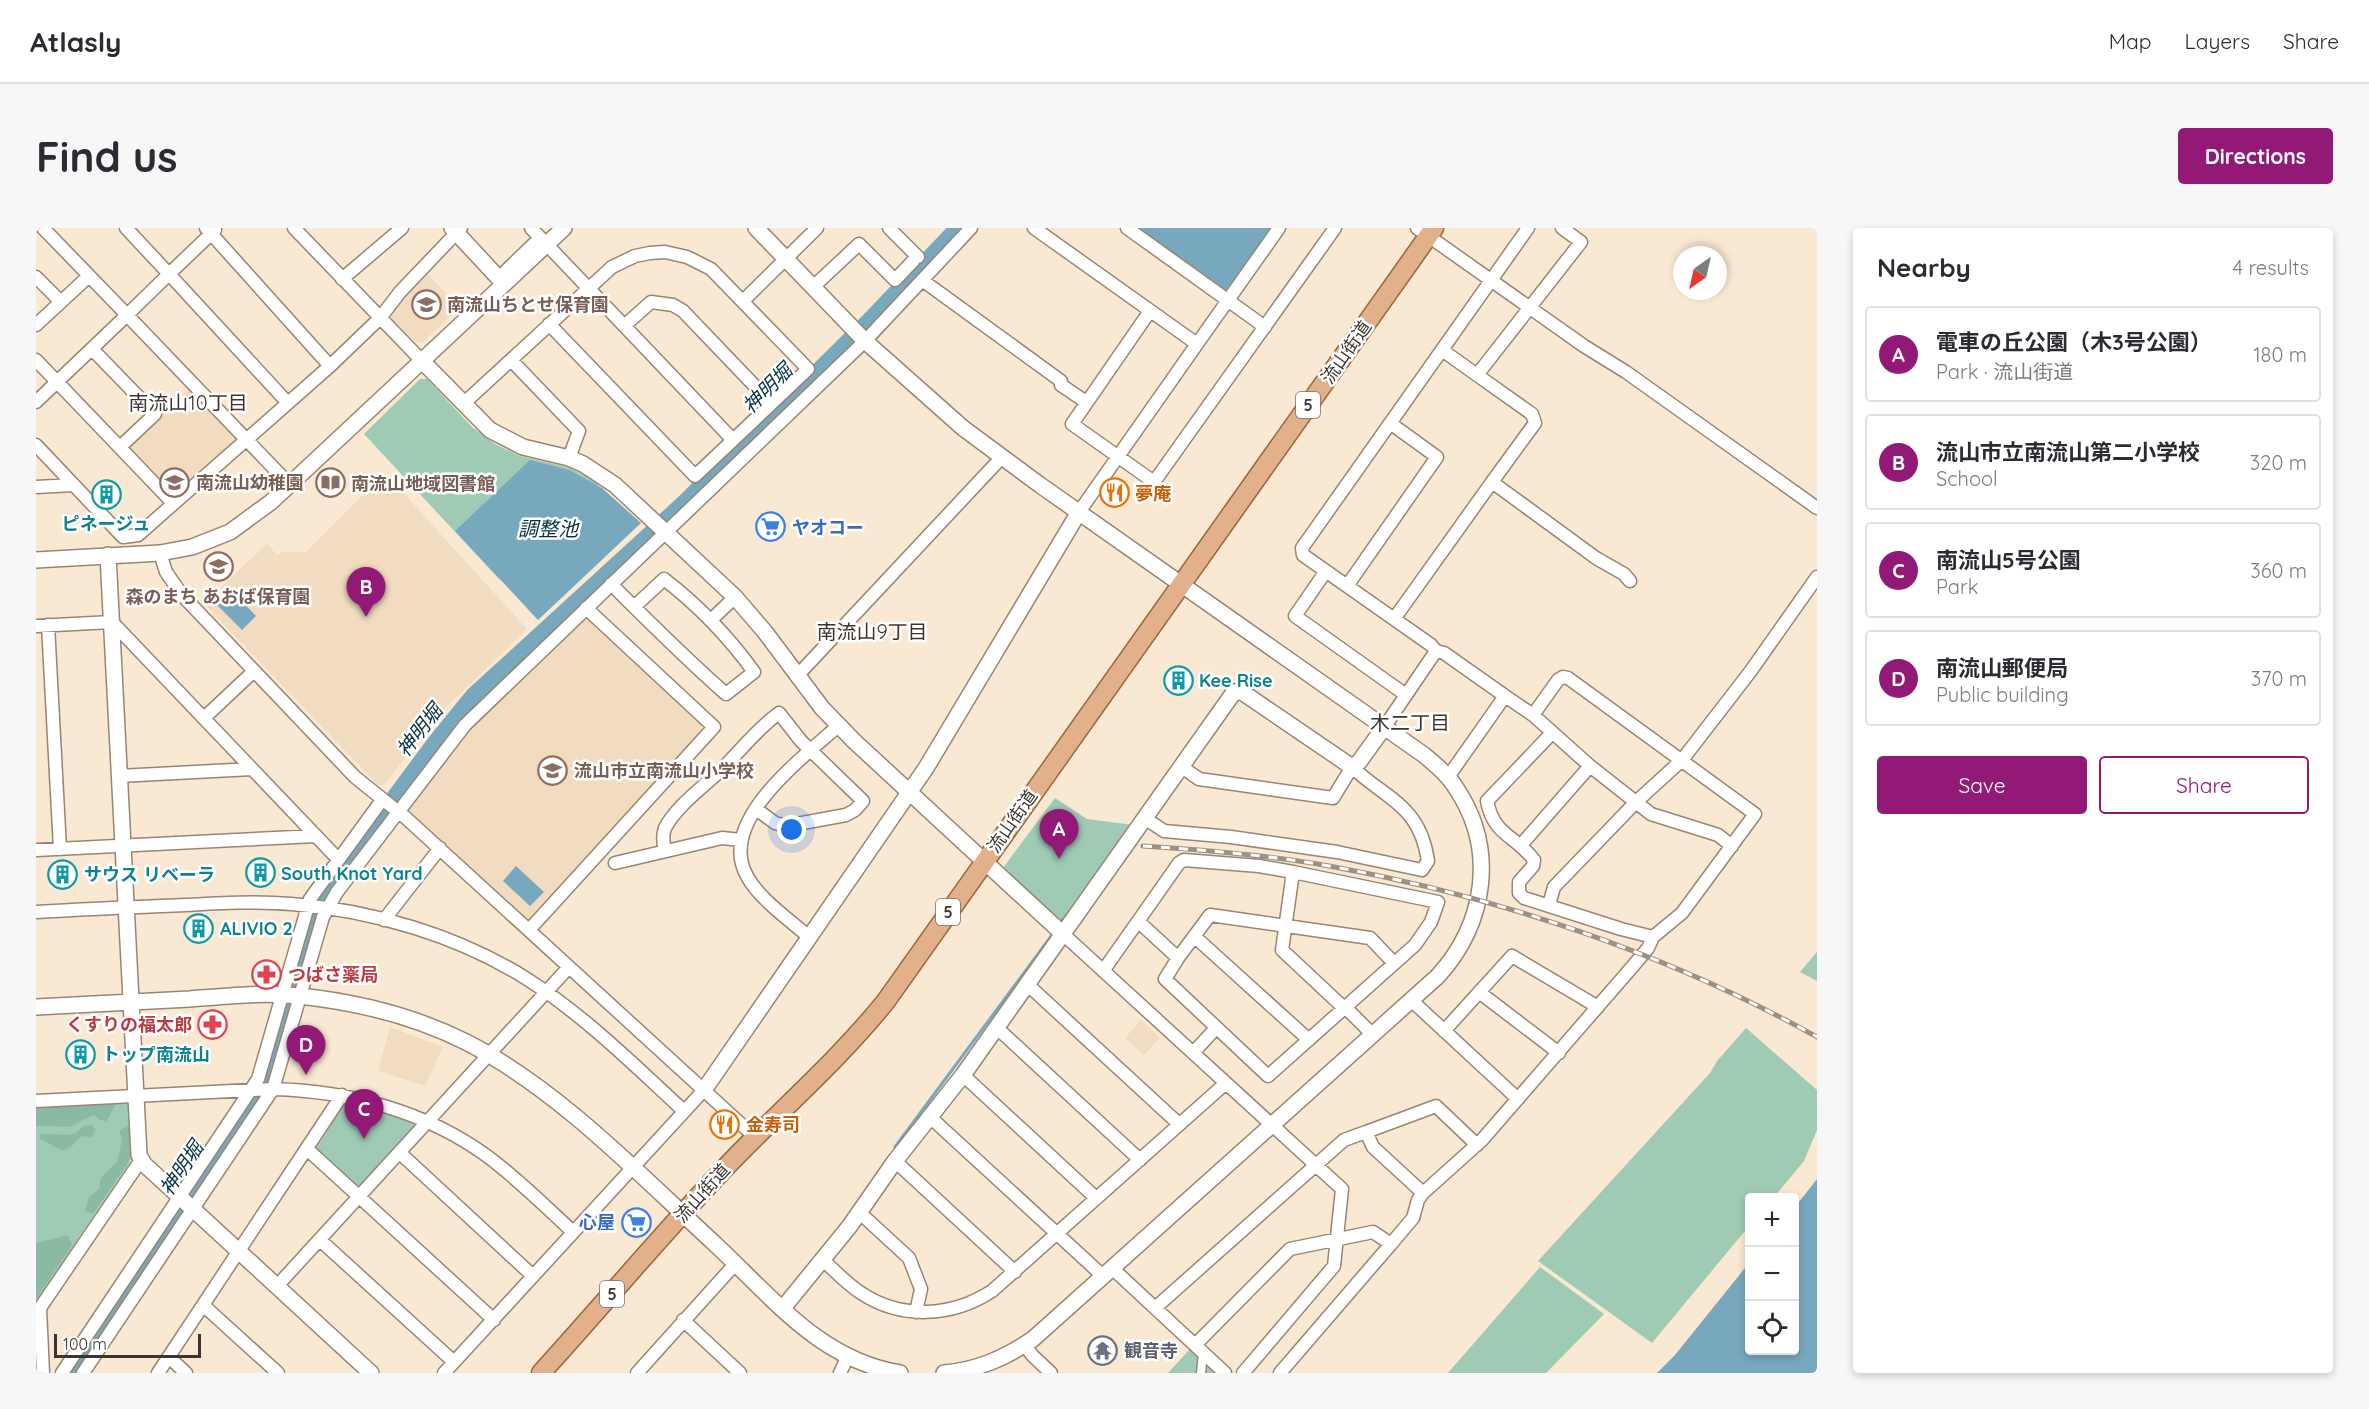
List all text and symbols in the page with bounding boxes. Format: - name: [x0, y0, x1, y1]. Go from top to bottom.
- text: Atlasly: [30, 24, 121, 59]
- text: Map: [2109, 28, 2152, 54]
- text: Layers: [2185, 28, 2250, 54]
- text: Share: [2283, 28, 2339, 54]
- button: Directions: [2178, 128, 2333, 184]
- text: Find us: [36, 130, 178, 183]
- north arrow: [1673, 246, 1727, 300]
- text: Nearby: [1877, 251, 1971, 284]
- text: 4 results: [2233, 255, 2309, 280]
- school or university icon: 南流山ちとせ保育園: [410, 288, 442, 320]
- place label: 南流山ちとせ保育園: [447, 293, 609, 316]
- street label: 流山街道: [1316, 316, 1376, 388]
- text: 電車の丘公園（木3号公園）: [1936, 328, 2212, 356]
- text: A: [1892, 342, 1905, 367]
- text: 180 m: [2253, 342, 2307, 367]
- water label: 神明堀: [737, 356, 799, 418]
- text: Park · 流山街道: [1936, 359, 2073, 384]
- district label: 南流山10丁目: [128, 390, 248, 415]
- road number: 5: [1296, 392, 1320, 418]
- text: 流山市立南流山第二小学校: [1936, 438, 2200, 466]
- text: B: [1892, 450, 1905, 475]
- text: 320 m: [2250, 450, 2307, 475]
- school or university icon: 南流山幼稚園: [159, 466, 191, 498]
- text: School: [1936, 466, 1998, 491]
- library icon: 南流山地域図書館: [314, 467, 346, 499]
- place label: 南流山幼稚園: [196, 471, 304, 494]
- place label: 南流山地域図書館: [351, 472, 495, 495]
- restaurant icon: 夢庵: [1098, 477, 1130, 509]
- building icon: ピネージュ: [90, 478, 122, 510]
- place label: 夢庵: [1135, 482, 1171, 505]
- supermarket icon: ヤオコー: [755, 511, 787, 543]
- place label: ピネージュ: [62, 512, 150, 535]
- water label: 調整池: [518, 516, 580, 541]
- place label: ヤオコー: [792, 516, 864, 539]
- text: 南流山5号公園: [1936, 546, 2081, 574]
- school or university icon: 森のまち あおば保育園: [202, 551, 234, 583]
- text: C: [1892, 558, 1905, 583]
- text: 360 m: [2250, 558, 2307, 583]
- pin: B: [346, 568, 386, 617]
- text: Park: [1936, 574, 1978, 599]
- place label: 森のまち あおば保育園: [125, 585, 311, 608]
- district label: 南流山9丁目: [816, 619, 928, 644]
- text: 南流山郵便局: [1936, 654, 2068, 682]
- building icon: Kee Rise: [1162, 664, 1194, 696]
- text: D: [1891, 666, 1906, 691]
- text: 370 m: [2251, 666, 2307, 691]
- place label: Kee Rise: [1199, 669, 1273, 692]
- text: Public building: [1936, 682, 2069, 707]
- water label: 神明堀: [391, 696, 449, 761]
- district label: 木二丁目: [1370, 710, 1450, 735]
- school or university icon: 流山市立南流山小学校: [537, 754, 569, 786]
- button: Save: [1877, 756, 2087, 814]
- button: Share: [2099, 756, 2309, 814]
- place label: 流山市立南流山小学校: [574, 759, 754, 782]
- street label: 流山街道: [982, 785, 1042, 857]
- pin: A: [1040, 810, 1078, 859]
- your location: [777, 815, 806, 844]
- building icon: South Knot Yard: [244, 857, 276, 889]
- building icon: サウス リベーラ: [47, 858, 79, 890]
- place label: South Knot Yard: [281, 862, 423, 885]
- place label: サウス リベーラ: [84, 863, 215, 886]
- road number: 5: [936, 899, 960, 925]
- building icon: ALIVIO 2: [183, 912, 215, 944]
- place label: ALIVIO 2: [220, 917, 293, 940]
- pharmacy icon: つばさ薬局: [251, 958, 283, 990]
- place label: つばさ薬局: [288, 963, 378, 986]
- pharmacy icon: くすりの福太郎: [197, 1008, 229, 1040]
- place label: くすりの福太郎: [66, 1013, 192, 1036]
- pin: D: [286, 1026, 326, 1075]
- building icon: トップ南流山: [65, 1038, 97, 1070]
- place label: トップ南流山: [102, 1043, 210, 1066]
- pin: C: [344, 1090, 384, 1139]
- restaurant icon: 金寿司: [709, 1108, 741, 1140]
- place label: 金寿司: [746, 1113, 800, 1136]
- water label: 神明堀: [154, 1134, 210, 1200]
- street label: 流山街道: [669, 1159, 735, 1227]
- map controls: [1745, 1193, 1799, 1355]
- button: +: [1745, 1193, 1799, 1247]
- supermarket icon: 心屋: [620, 1206, 652, 1238]
- place label: 心屋: [579, 1211, 615, 1234]
- button: −: [1745, 1247, 1799, 1301]
- road number: 5: [600, 1281, 624, 1307]
- button: locate: [1745, 1301, 1799, 1355]
- scale bar: [54, 1331, 201, 1358]
- text: 100 m: [63, 1334, 107, 1354]
- temple icon: 観音寺: [1087, 1334, 1119, 1366]
- place label: 観音寺: [1124, 1339, 1178, 1362]

